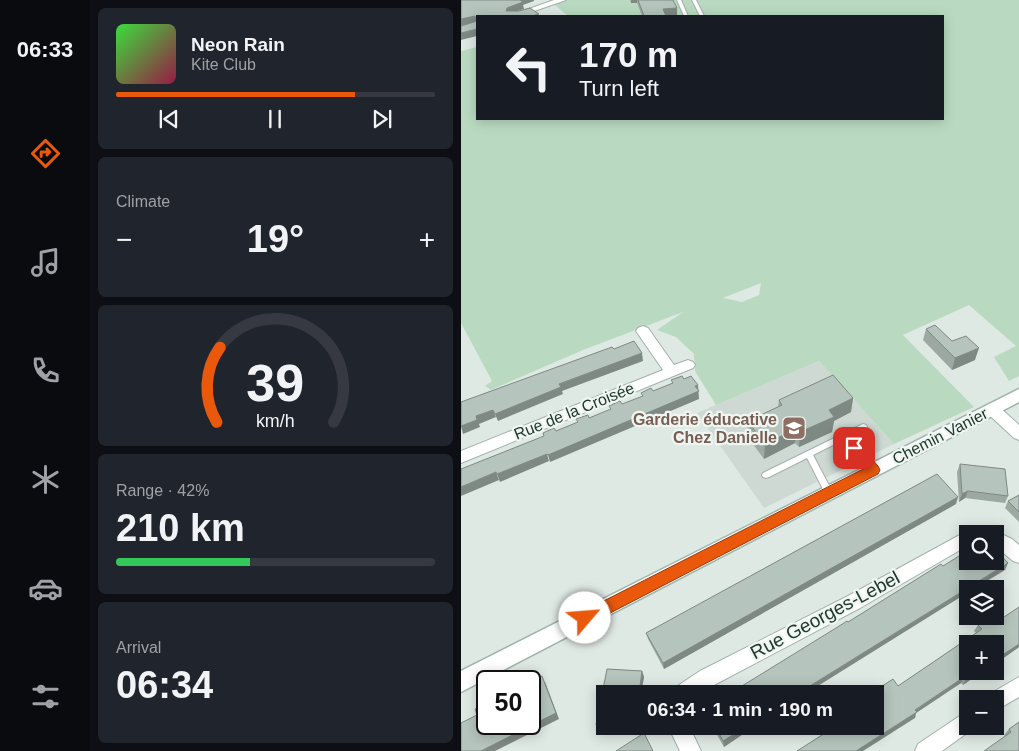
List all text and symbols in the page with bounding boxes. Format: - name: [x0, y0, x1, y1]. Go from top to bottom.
- text: Neon Rain: [191, 34, 285, 55]
- icon: left: [496, 35, 561, 100]
- text: 170 m: [579, 35, 678, 74]
- text: 06:33: [17, 37, 73, 62]
- text: Kite Club: [191, 56, 256, 73]
- text: Turn left: [579, 76, 659, 101]
- icon: previous: [155, 105, 183, 133]
- icon: pause: [261, 105, 289, 133]
- icon: next: [368, 105, 396, 133]
- icon: directions: [28, 136, 63, 171]
- text: Climate: [116, 193, 170, 210]
- text: 19°: [247, 218, 304, 260]
- text: −: [116, 224, 132, 255]
- text: +: [419, 224, 435, 255]
- icon: music: [28, 245, 63, 280]
- icon: phone: [28, 353, 63, 388]
- text: 39: [247, 354, 304, 412]
- street label: Rue de la Croisée: [511, 379, 637, 443]
- street label: Chemin Vanier: [890, 404, 991, 467]
- text: km/h: [256, 411, 295, 431]
- place label: Garderie éducative Chez Danielle: [633, 411, 777, 446]
- school or university icon: Garderie éducative Chez Danielle: [781, 415, 807, 441]
- pin: [833, 427, 875, 469]
- icon: arrive: [840, 434, 868, 462]
- icon: climate: [28, 462, 63, 497]
- text: Range · 42%: [116, 482, 209, 499]
- text: 210 km: [116, 507, 245, 549]
- map controls: [959, 525, 1004, 735]
- button: search: [959, 525, 1004, 570]
- street label: Rue Georges-Lebel: [747, 567, 903, 663]
- icon: car: [28, 571, 63, 606]
- button: layers: [959, 580, 1004, 625]
- position arrow: [558, 591, 610, 643]
- button: +: [959, 635, 1004, 680]
- text: Arrival: [116, 639, 161, 656]
- text: 06:34: [116, 664, 213, 706]
- speed limit sign: 50: [476, 670, 541, 735]
- icon: filters: [28, 679, 63, 714]
- button: −: [959, 690, 1004, 735]
- text: 06:34 · 1 min · 190 m: [647, 699, 833, 720]

